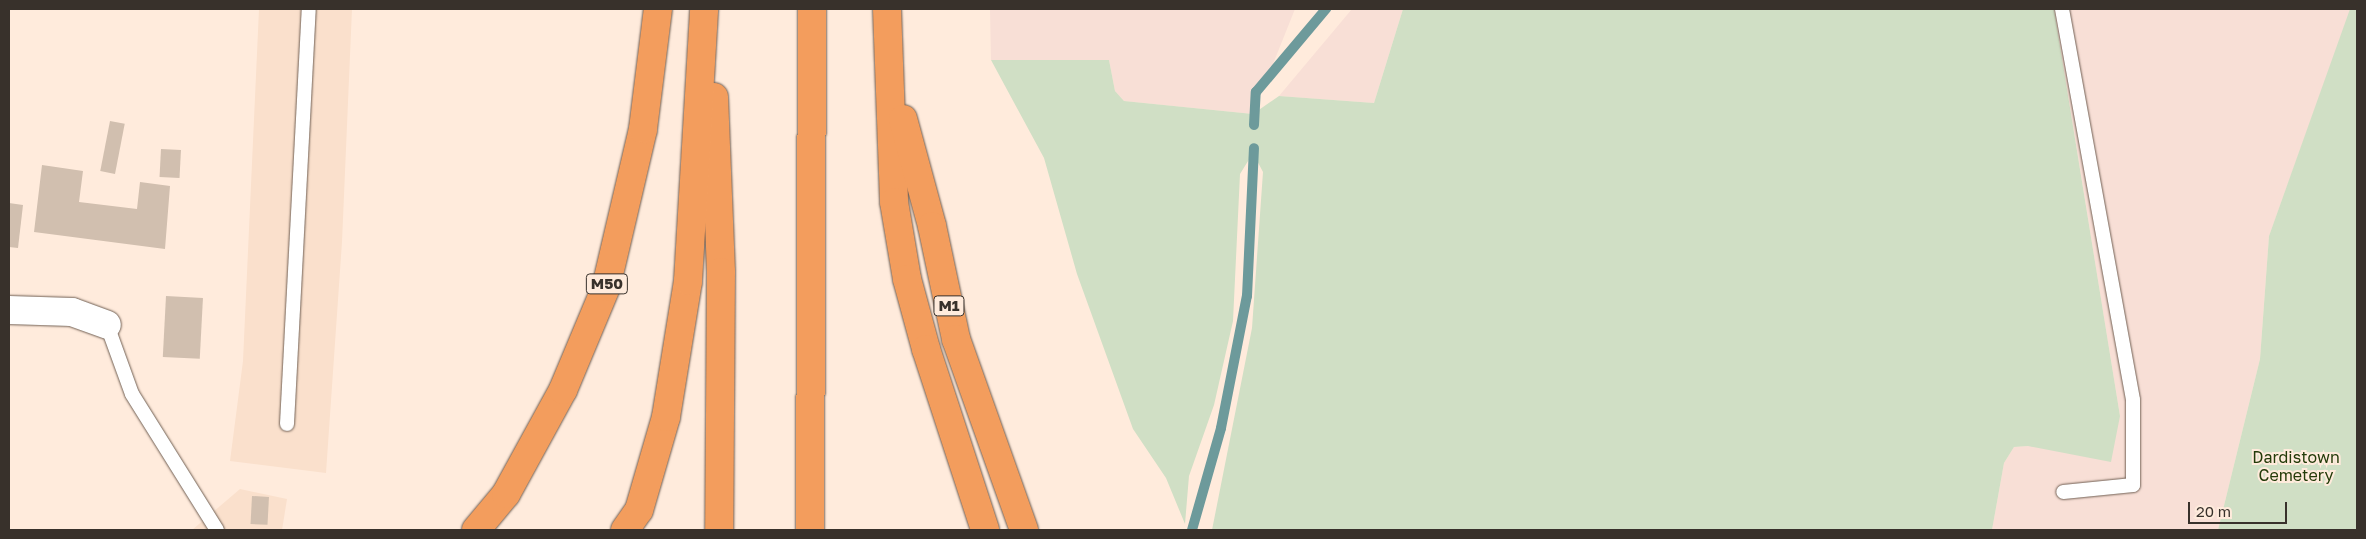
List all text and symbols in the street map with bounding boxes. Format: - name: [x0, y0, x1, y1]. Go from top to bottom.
- road number: M50: [586, 272, 628, 296]
- road number: M1: [933, 294, 965, 318]
- park label: Dardistown Cemetery: [2252, 447, 2340, 485]
- scale bar: [2191, 492, 2290, 524]
- text: 20 m: [2196, 502, 2231, 520]

